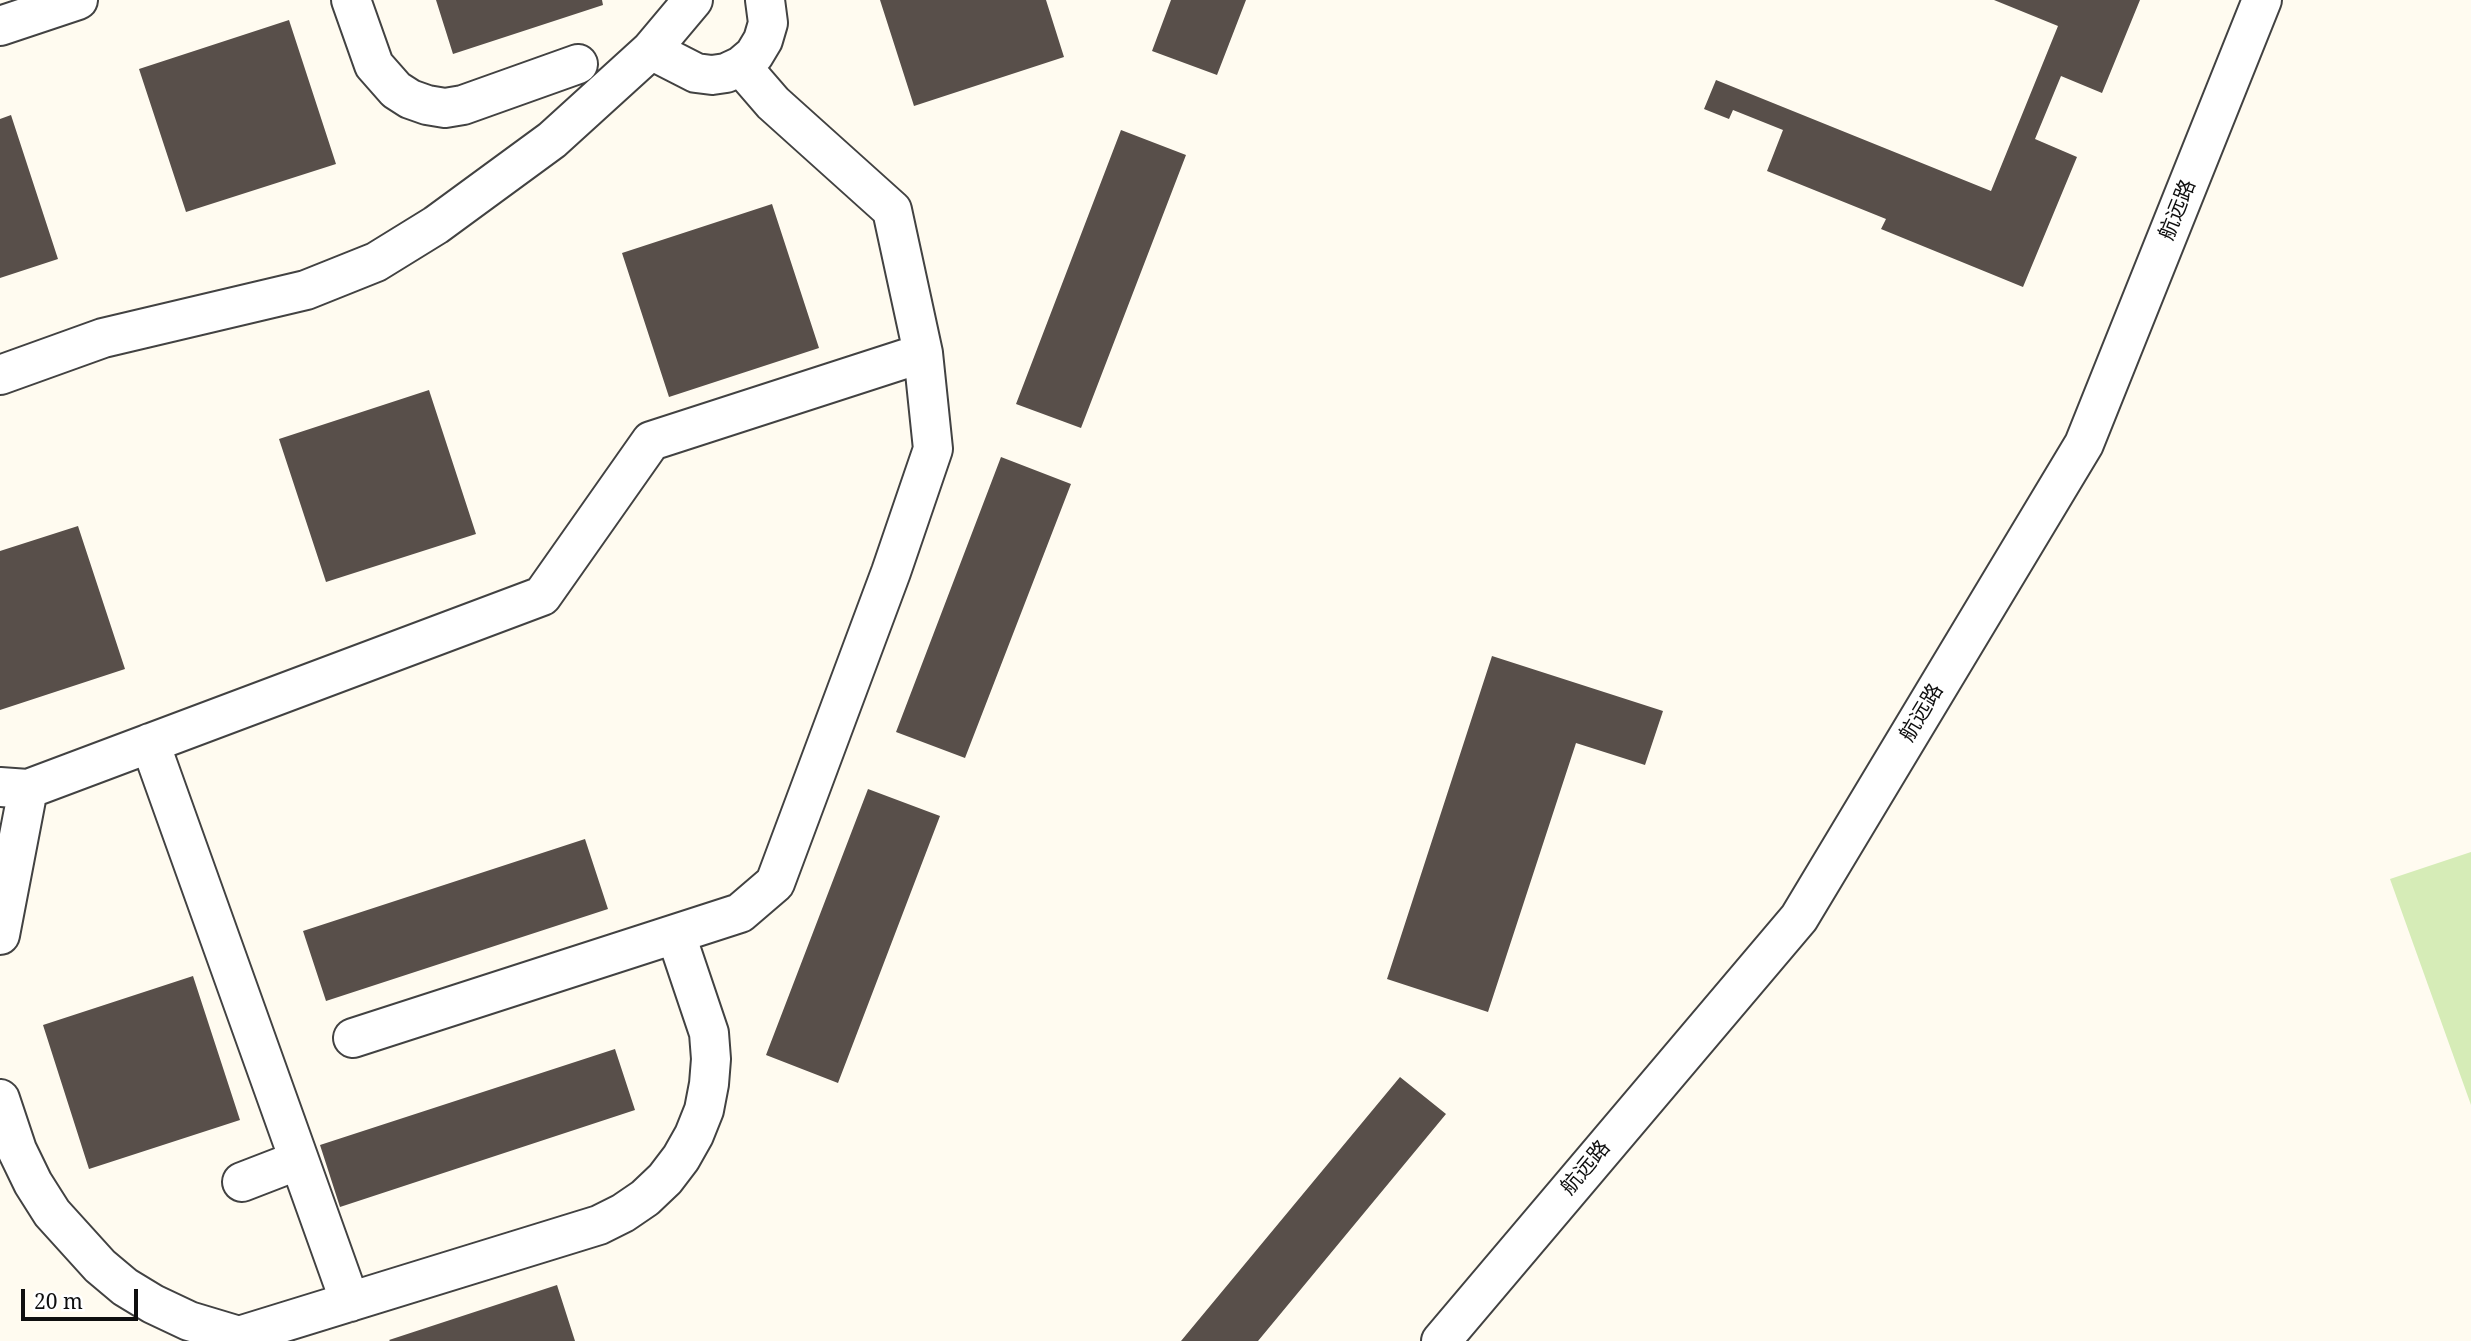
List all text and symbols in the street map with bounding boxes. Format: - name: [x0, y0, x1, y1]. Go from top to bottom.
- street label: 航远路: [2155, 176, 2201, 244]
- street label: 航远路: [1895, 680, 1949, 746]
- street label: 航远路: [1556, 1136, 1616, 1200]
- scale bar: [24, 1274, 142, 1318]
- text: 20 m: [34, 1287, 83, 1315]

